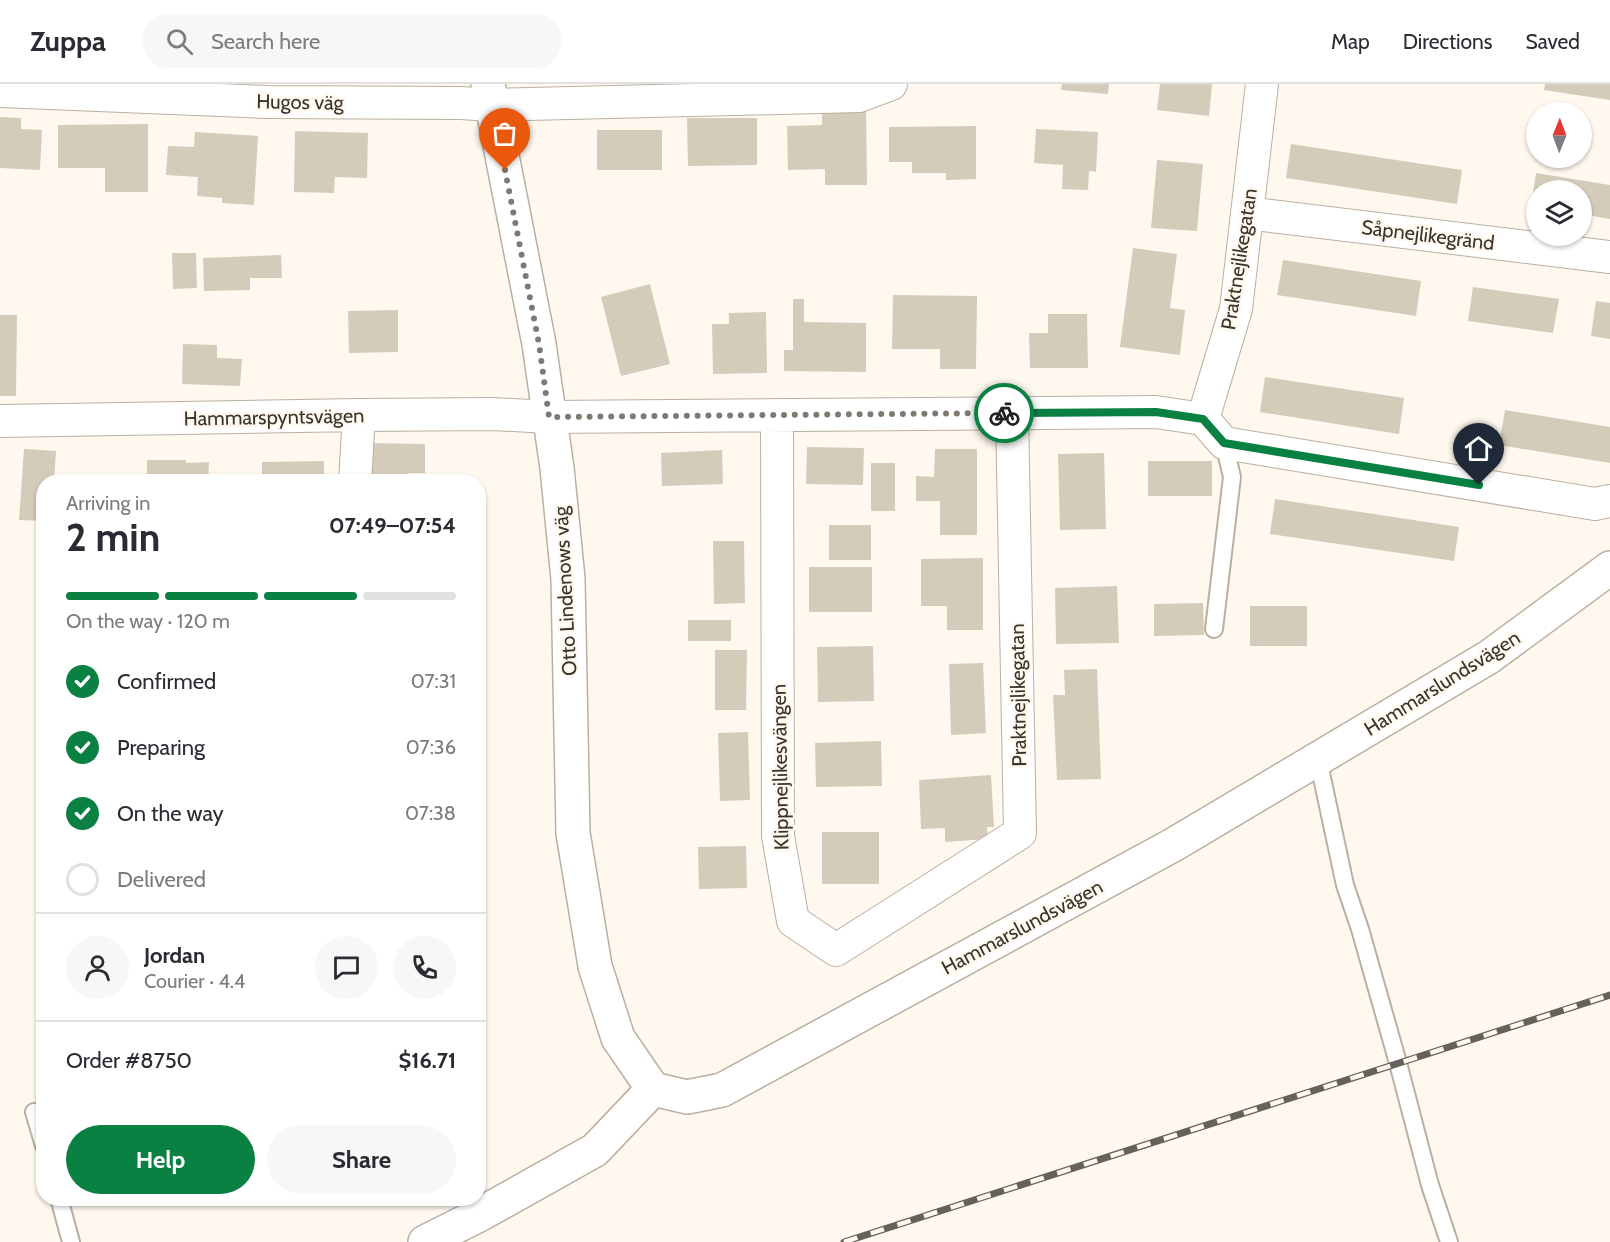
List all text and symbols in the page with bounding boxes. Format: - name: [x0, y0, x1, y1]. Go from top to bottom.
- search box: [142, 14, 562, 68]
- text: Zuppa: [30, 24, 106, 58]
- icon: search: [163, 25, 196, 58]
- text: Search here: [211, 28, 320, 55]
- text: Map: [1331, 29, 1370, 54]
- text: Directions: [1403, 29, 1492, 54]
- text: Saved: [1525, 29, 1580, 54]
- street label: Hugos väg: [256, 89, 345, 115]
- north arrow: [1526, 102, 1592, 168]
- map controls: [1526, 102, 1592, 246]
- pin: [479, 108, 530, 170]
- icon: bag: [488, 117, 521, 150]
- button: layers: [1526, 180, 1592, 246]
- street label: Praktnejlikegatan: [1216, 186, 1262, 332]
- street label: Såpnejlikegränd: [1360, 215, 1496, 255]
- courier: [974, 383, 1034, 443]
- icon: bike: [988, 397, 1021, 430]
- street label: Hammarspyntsvägen: [184, 403, 364, 431]
- pin: [1453, 423, 1504, 485]
- icon: home: [1462, 432, 1495, 465]
- text: Arriving in: [66, 491, 150, 515]
- street label: Otto Lindenows väg: [549, 505, 581, 676]
- text: 07:49–07:54: [329, 512, 456, 539]
- text: 2 min: [66, 513, 160, 561]
- text: On the way · 120 m: [66, 609, 230, 633]
- street label: Praktnejlikegatan: [1005, 623, 1031, 767]
- street label: Hammarslundsvägen: [1360, 625, 1524, 741]
- icon: check: [66, 665, 99, 698]
- text: Confirmed: [117, 668, 216, 695]
- text: 07:31: [411, 669, 456, 693]
- street label: Klippnejlikesvängen: [767, 684, 793, 850]
- icon: check: [66, 731, 99, 764]
- text: Preparing: [117, 734, 205, 761]
- text: 07:36: [406, 735, 456, 759]
- icon: check: [66, 797, 99, 830]
- text: On the way: [117, 800, 224, 827]
- text: 07:38: [405, 801, 456, 825]
- text: Delivered: [117, 866, 206, 893]
- street label: Hammarslundsvägen: [937, 874, 1107, 980]
- button: person: [66, 936, 129, 999]
- button: chat: [315, 936, 378, 999]
- button: phone: [393, 936, 456, 999]
- text: Jordan: [144, 942, 205, 969]
- text: Courier · 4.4: [144, 969, 245, 993]
- text: Order #8750: [66, 1047, 192, 1074]
- text: $16.71: [399, 1047, 456, 1074]
- button: Help: [66, 1125, 255, 1194]
- button: Share: [267, 1125, 456, 1194]

